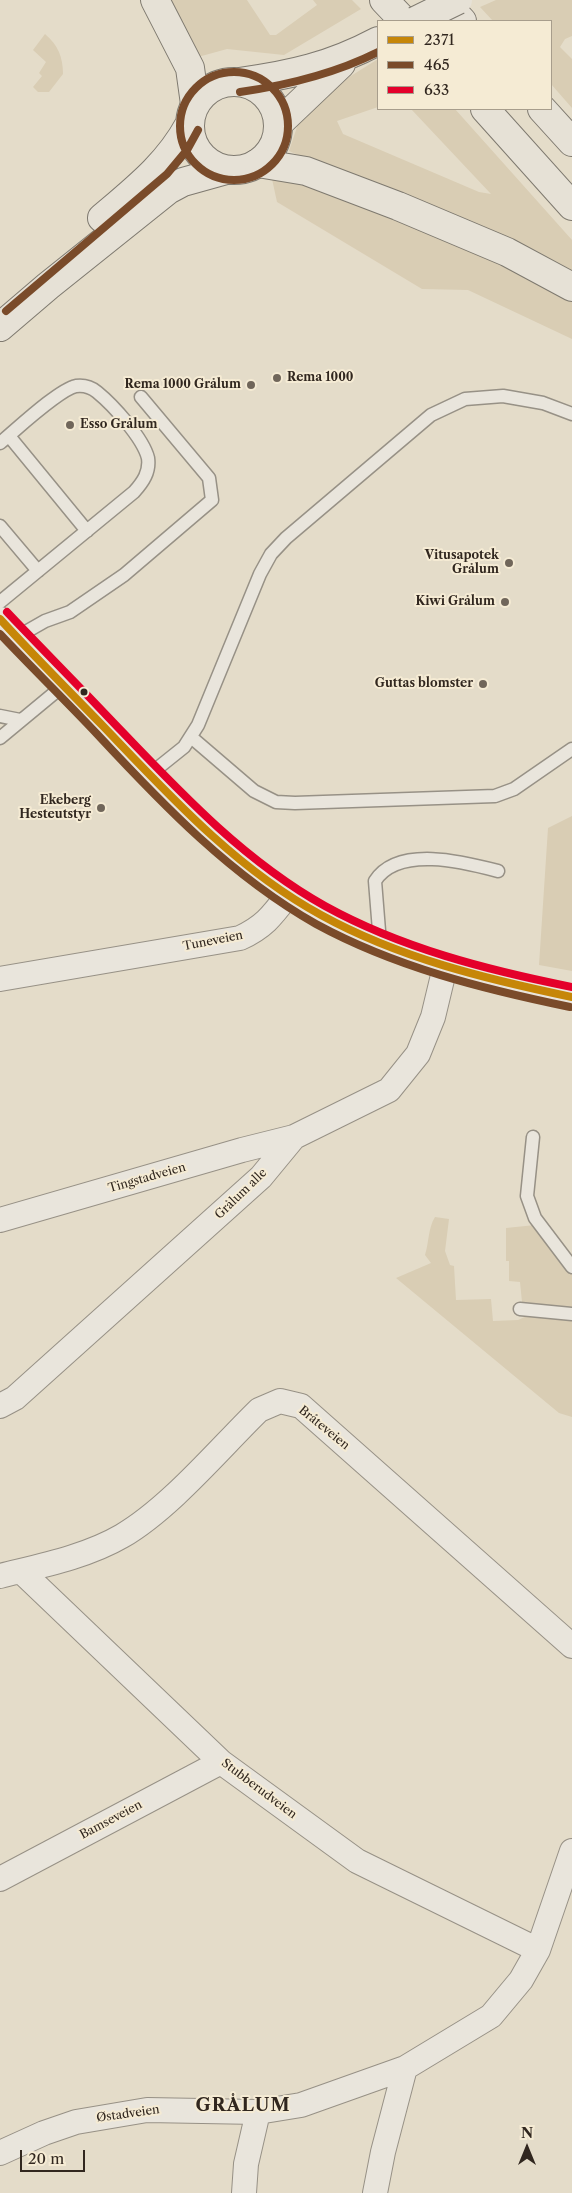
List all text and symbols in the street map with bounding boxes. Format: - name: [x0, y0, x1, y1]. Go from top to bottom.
- legend: [377, 20, 552, 110]
- text: 2371: [424, 30, 455, 49]
- text: 465: [424, 55, 450, 74]
- text: 633: [424, 80, 449, 99]
- place label: Rema 1000: [287, 371, 353, 385]
- marker: Rema 1000: [271, 372, 283, 384]
- place label: Rema 1000 Grålum: [125, 378, 241, 392]
- marker: Rema 1000 Grålum: [245, 379, 257, 391]
- place label: Esso Grålum: [80, 418, 157, 432]
- marker: Esso Grålum: [64, 419, 76, 431]
- place label: Vitusapotek Grålum: [425, 549, 499, 577]
- marker: Vitusapotek Grålum: [503, 557, 515, 569]
- place label: Kiwi Grålum: [416, 595, 495, 609]
- marker: Kiwi Grålum: [499, 596, 511, 608]
- place label: Guttas blomster: [375, 677, 473, 691]
- marker: Guttas blomster: [477, 678, 489, 690]
- unlabelled marker: [79, 687, 89, 697]
- place label: Ekeberg Hesteutstyr: [19, 794, 91, 822]
- marker: Ekeberg Hesteutstyr: [95, 802, 107, 814]
- street label: Tuneveien: [182, 928, 244, 954]
- street label: Tingstadveien: [107, 1160, 187, 1196]
- street label: Grålum alle: [212, 1166, 270, 1222]
- street label: Bråteveien: [296, 1403, 352, 1453]
- street label: Stubberudveien: [219, 1756, 299, 1822]
- street label: Bamseveien: [77, 1798, 145, 1842]
- district label: GRÅLUM: [195, 2095, 291, 2117]
- street label: Østadveien: [95, 2102, 161, 2126]
- north arrow: [502, 2123, 552, 2173]
- text: N: [521, 2124, 533, 2142]
- scale bar: [22, 2140, 88, 2172]
- text: 20 m: [28, 2149, 64, 2168]

